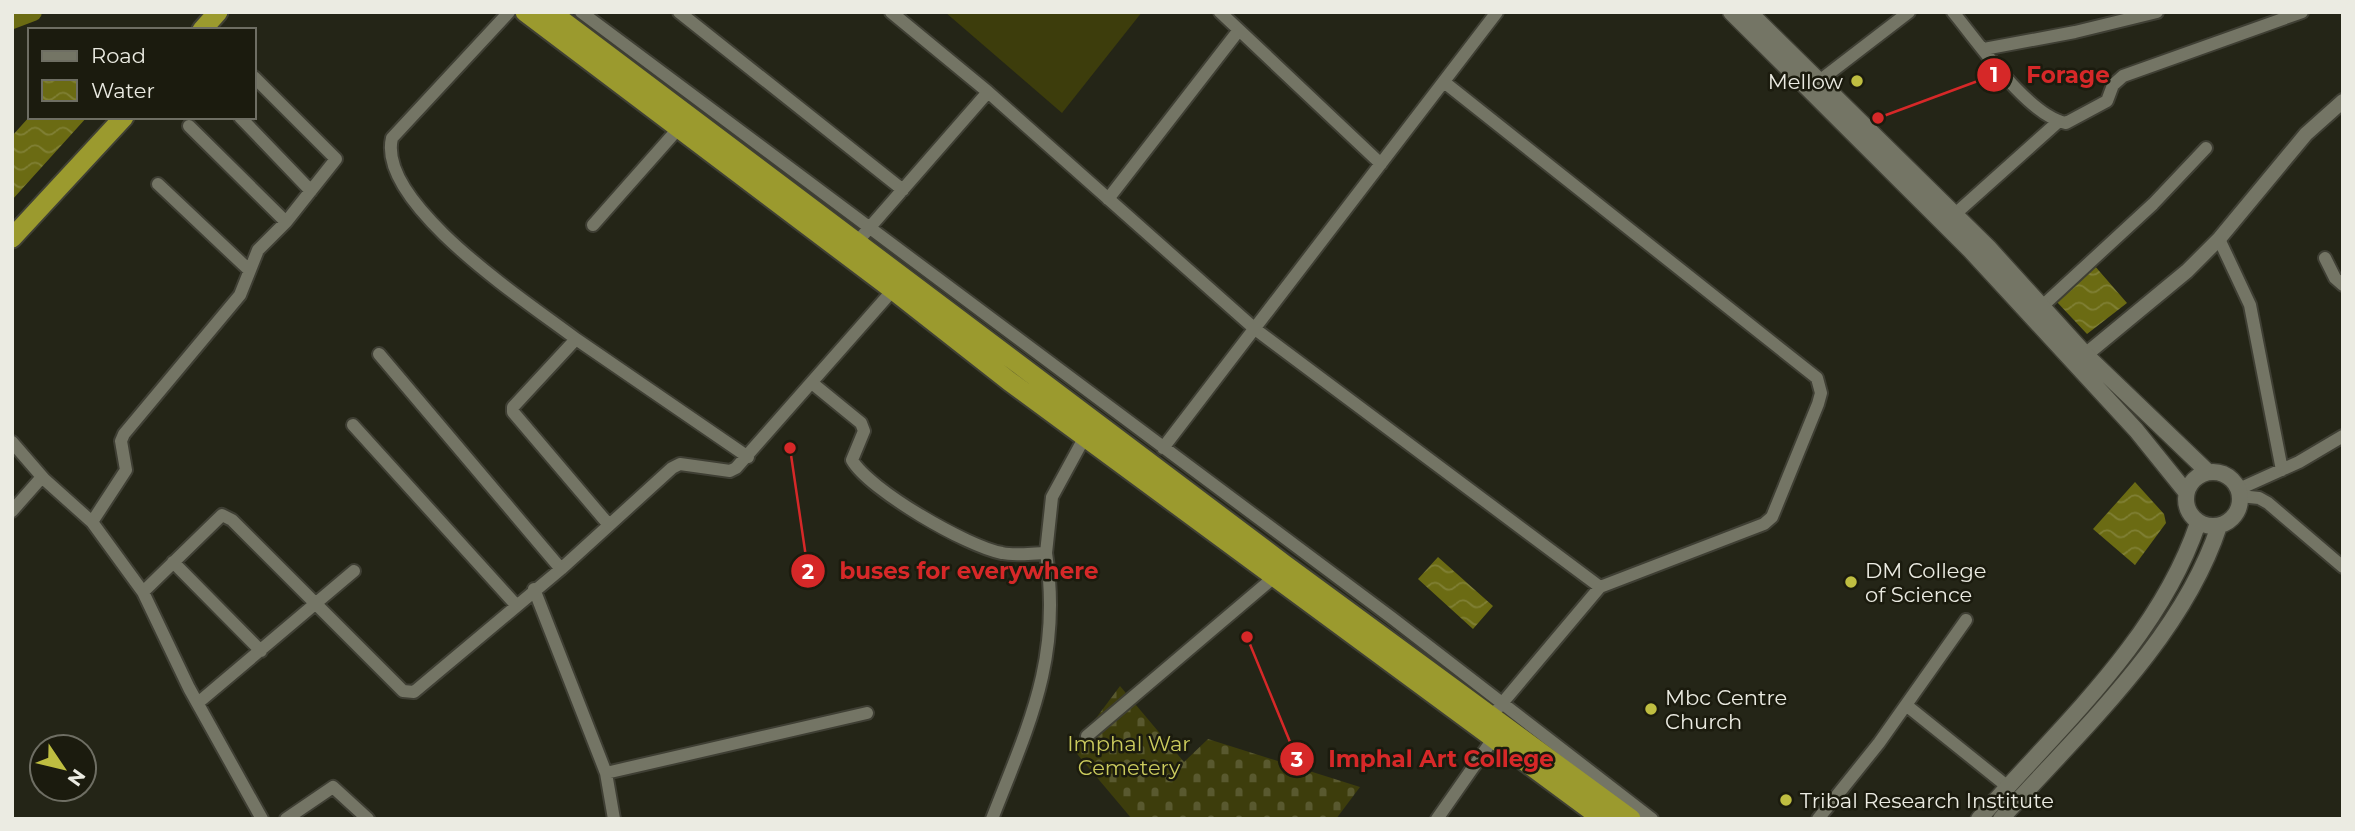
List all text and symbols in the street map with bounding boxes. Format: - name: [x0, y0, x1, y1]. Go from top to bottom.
- legend: [28, 28, 256, 119]
- text: Road: [91, 43, 146, 68]
- callout: Forage: [1977, 53, 2123, 97]
- text: Forage: [2026, 61, 2110, 89]
- text: 1: [1990, 62, 1998, 87]
- place label: Mellow: [1768, 69, 1844, 94]
- marker: Mellow: [1849, 73, 1865, 89]
- text: Water: [91, 78, 155, 103]
- callout: buses for everywhere: [790, 549, 1112, 593]
- text: buses for everywhere: [839, 557, 1099, 585]
- place label: DM College of Science: [1865, 558, 1987, 607]
- text: 2: [802, 559, 814, 584]
- marker: DM College of Science: [1843, 574, 1859, 590]
- place label: Mbc Centre Church: [1665, 685, 1787, 734]
- marker: Mbc Centre Church: [1643, 701, 1659, 717]
- park label: Imphal War Cemetery: [1067, 731, 1191, 780]
- north arrow: [28, 733, 98, 803]
- callout: Imphal Art College: [1279, 737, 1568, 781]
- text: Imphal Art College: [1328, 745, 1554, 773]
- text: 3: [1290, 747, 1303, 772]
- text: N: [63, 765, 90, 790]
- place label: Tribal Research Institute: [1800, 788, 2054, 813]
- marker: Tribal Research Institute: [1778, 792, 1794, 808]

